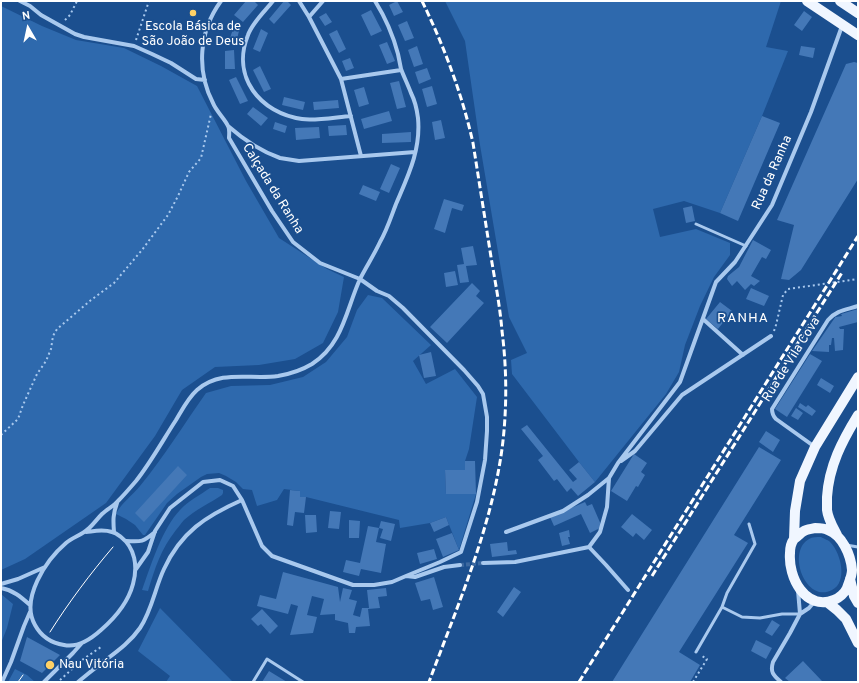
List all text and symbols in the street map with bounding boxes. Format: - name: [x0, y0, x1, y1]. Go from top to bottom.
- north arrow: [8, 8, 48, 48]
- marker: Escola Básica de São João de Deus: [188, 8, 198, 18]
- text: N: [21, 9, 31, 24]
- place label: Escola Básica de São João de Deus: [142, 19, 244, 50]
- street label: Rua da Ranha: [750, 133, 796, 213]
- street label: Calçada da Ranha: [238, 141, 306, 237]
- district label: RANHA: [717, 311, 769, 327]
- street label: Rua de Vila Cova: [760, 315, 824, 405]
- place label: Nau Vitória: [59, 657, 124, 673]
- marker: Nau Vitória: [44, 659, 56, 671]

